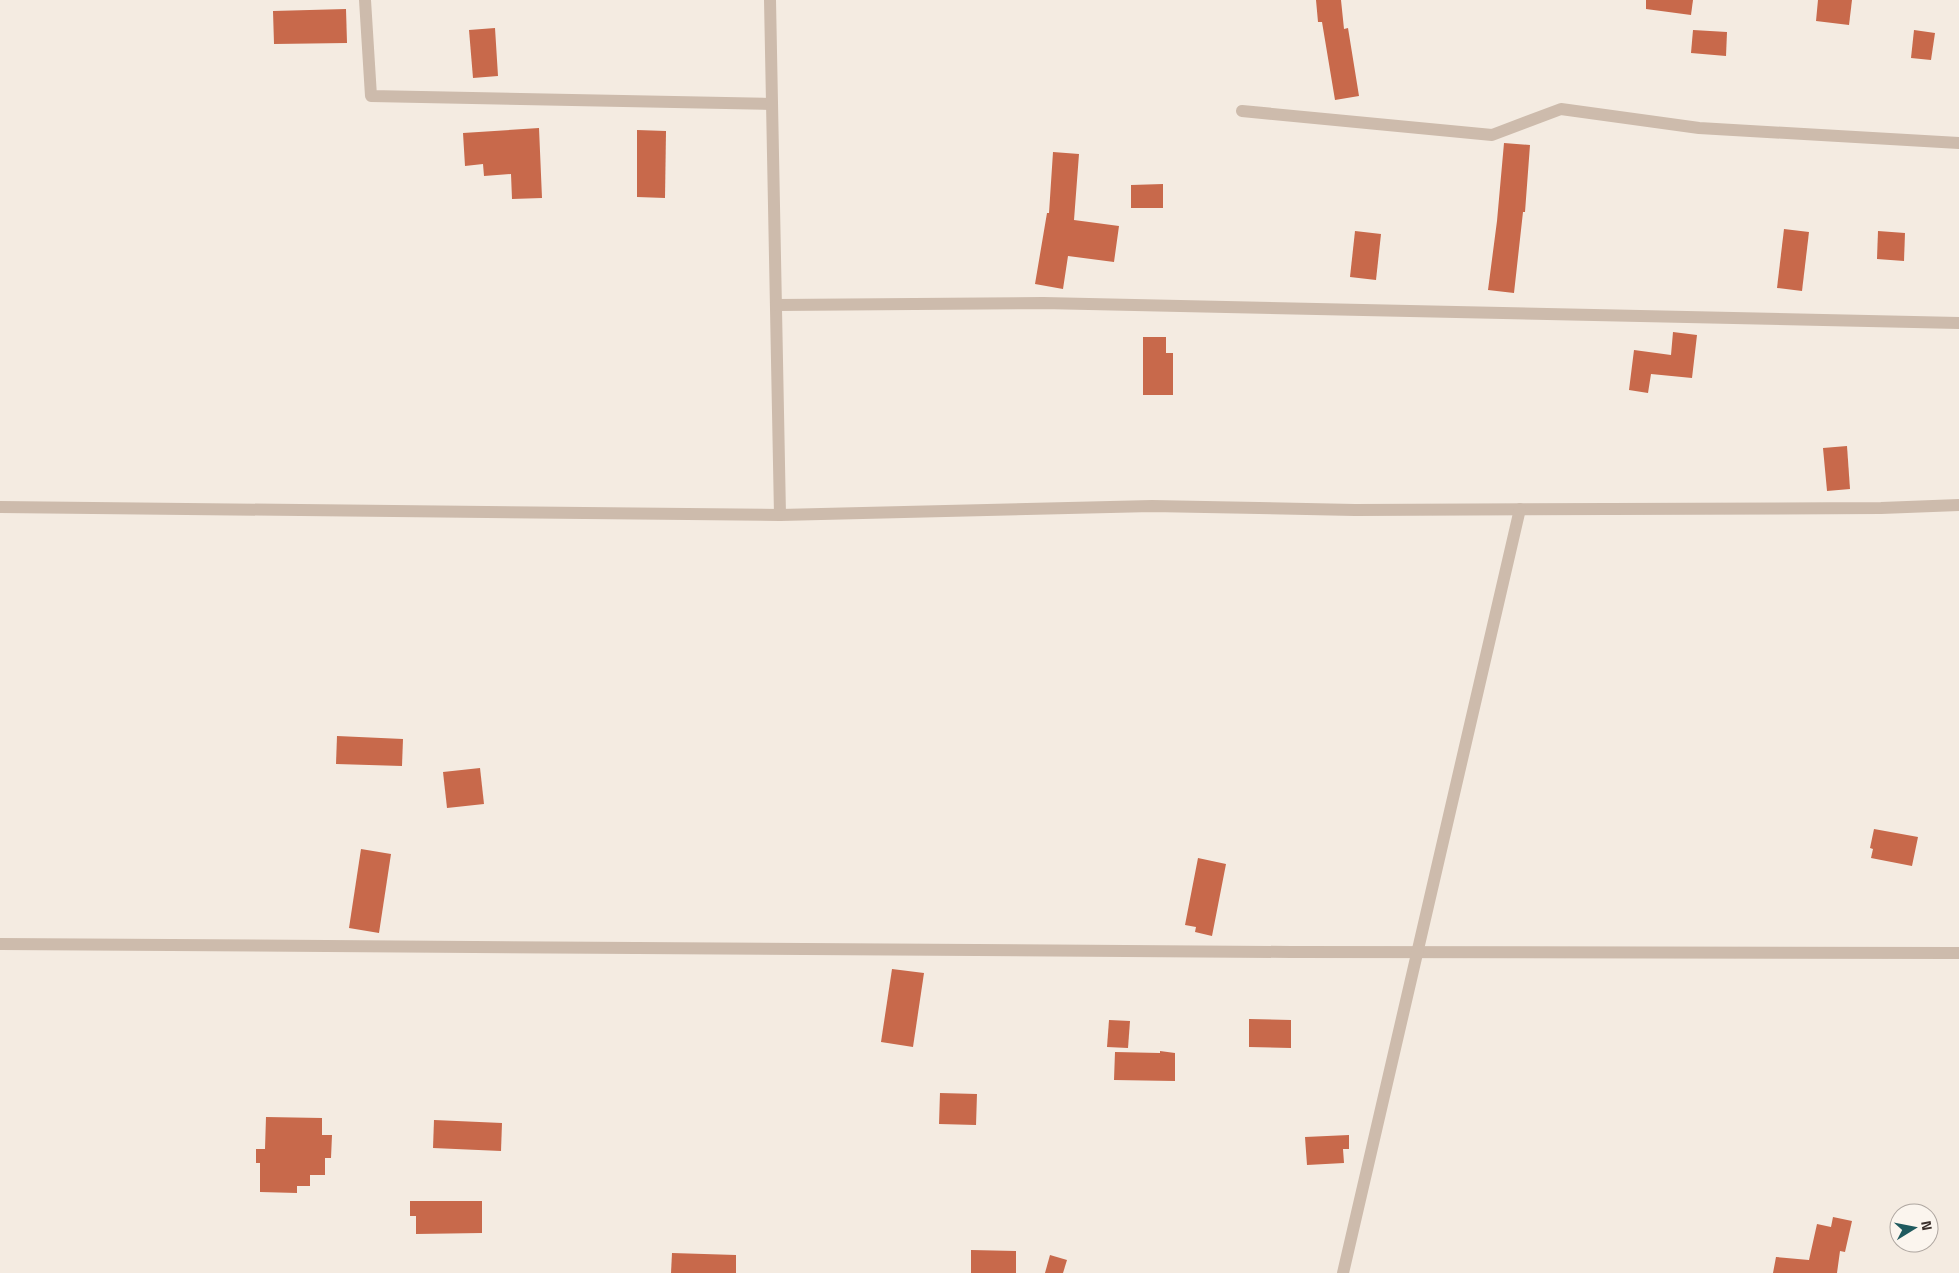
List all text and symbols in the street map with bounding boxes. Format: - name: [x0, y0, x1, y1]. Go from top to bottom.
- north arrow: [1889, 1203, 1939, 1253]
- text: N: [1916, 1219, 1938, 1232]

